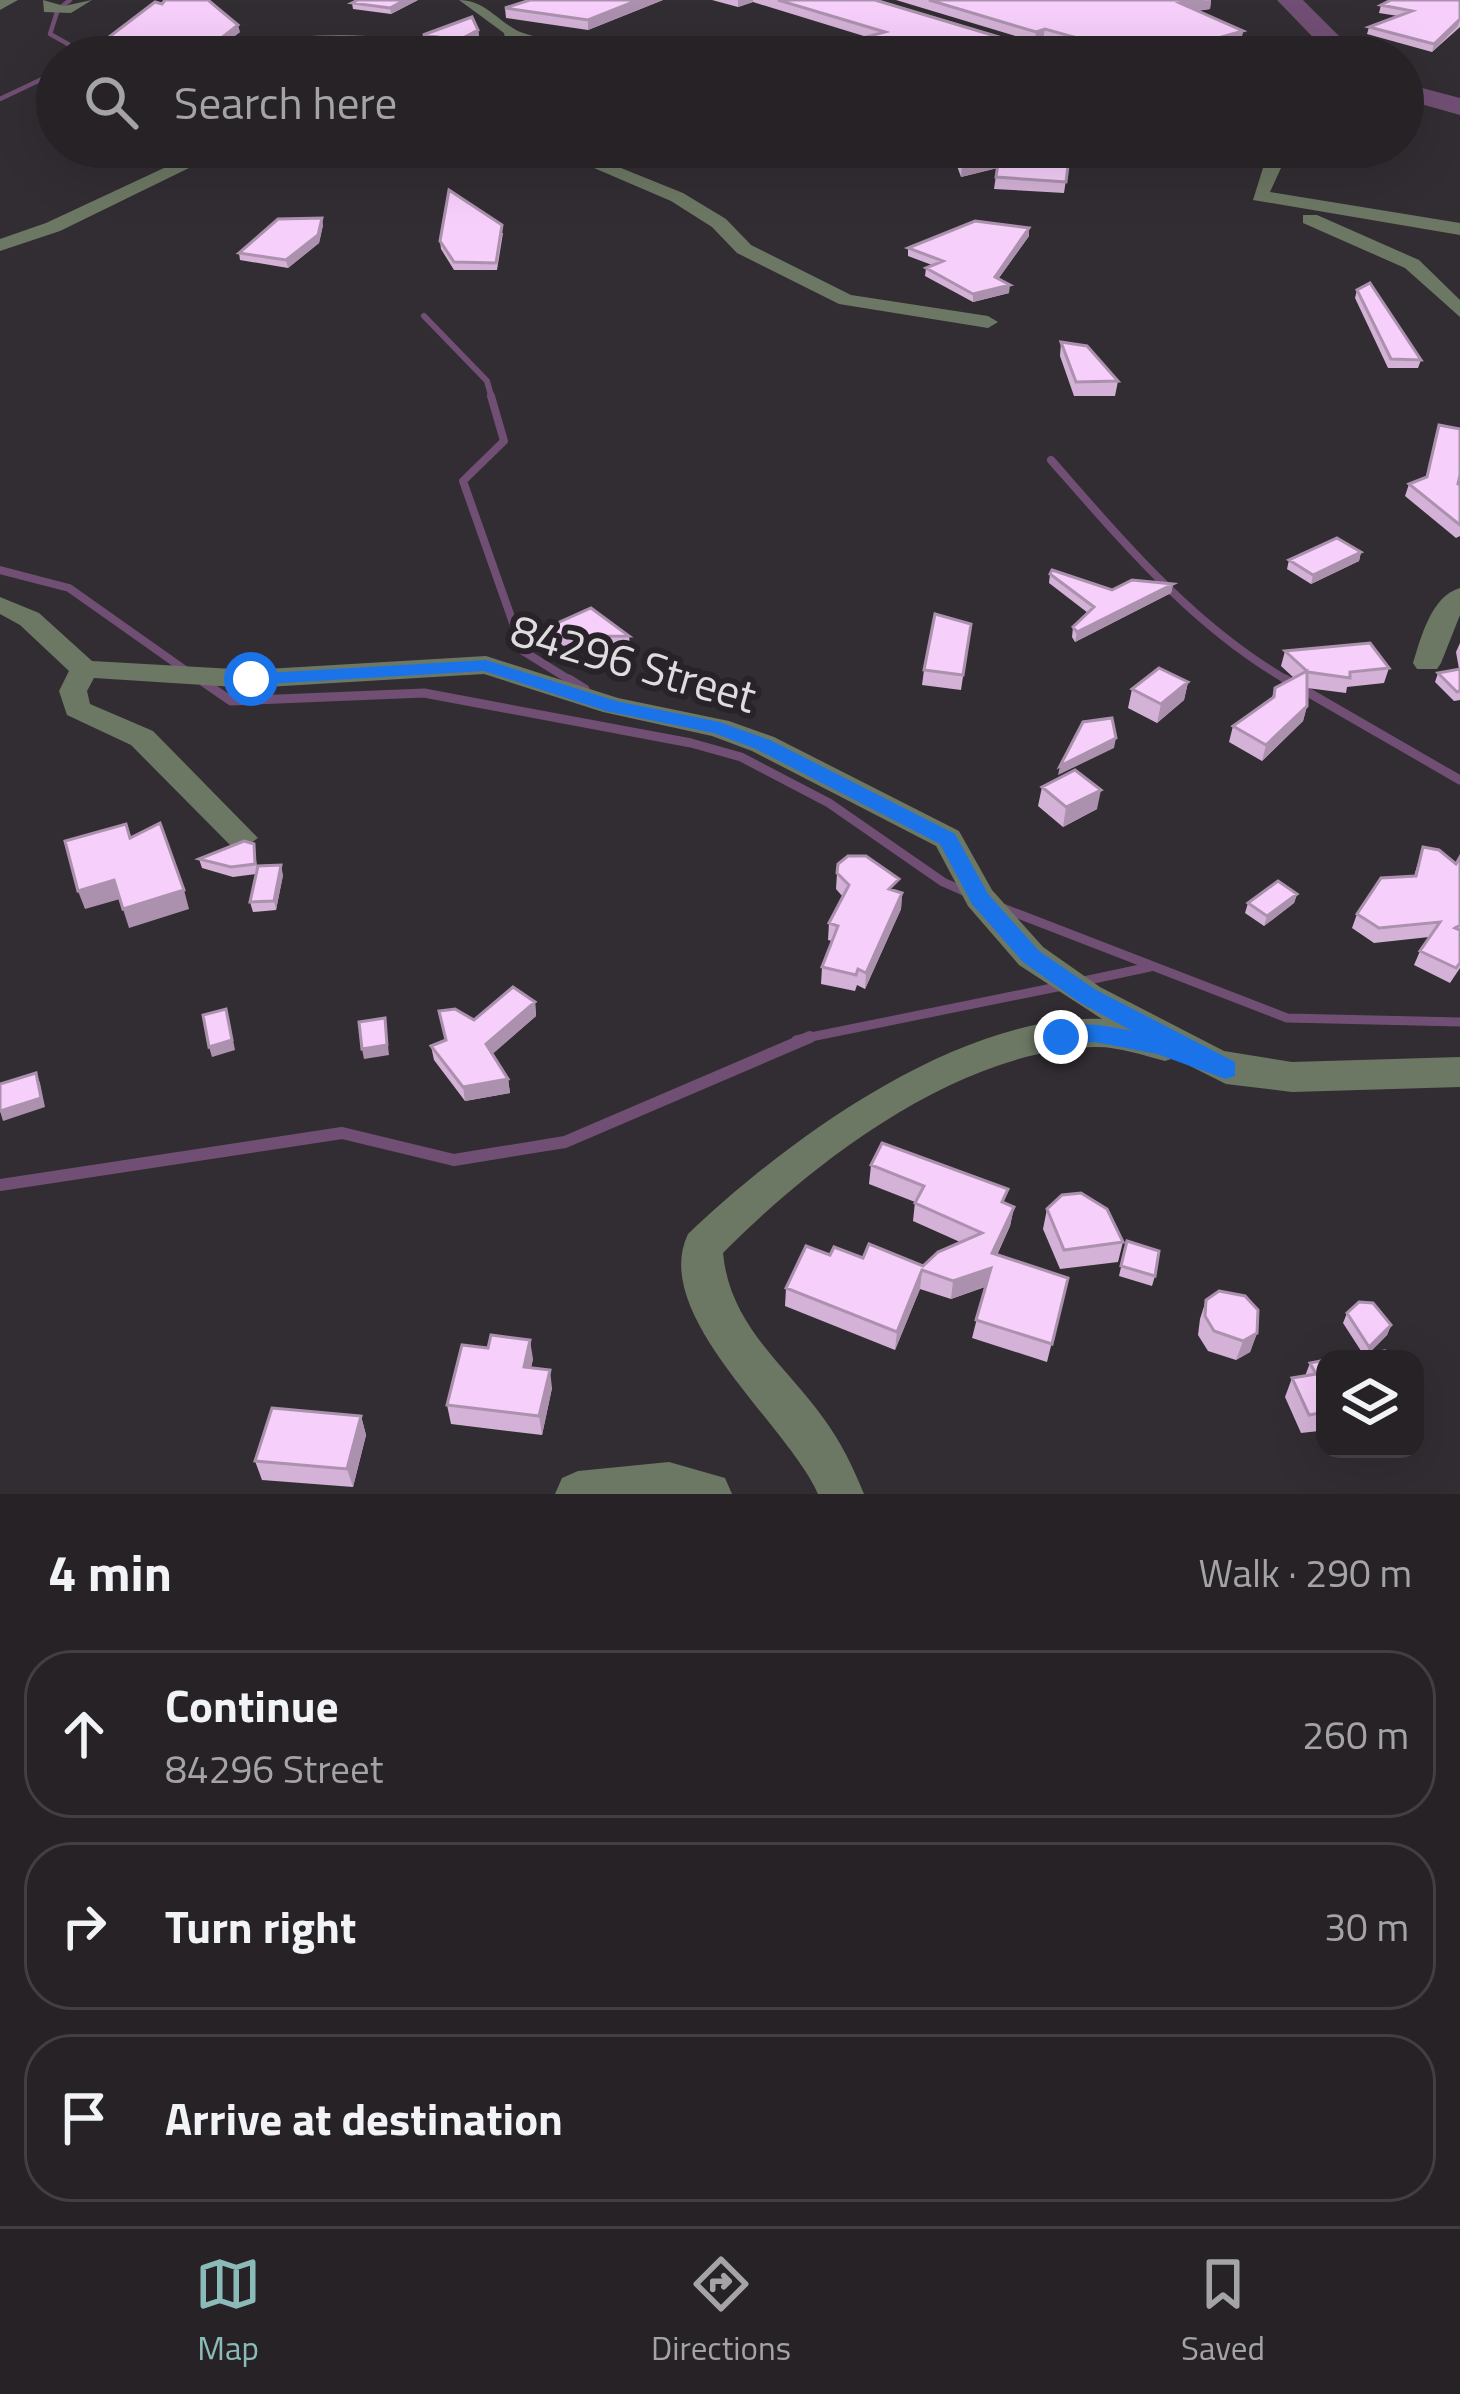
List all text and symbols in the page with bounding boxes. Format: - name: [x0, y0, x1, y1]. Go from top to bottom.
- search box: [36, 36, 1424, 168]
- text: Search here: [174, 68, 397, 136]
- icon: search: [78, 69, 144, 135]
- street label: 84296 Street: [504, 595, 765, 729]
- route start: [224, 652, 278, 706]
- route end: [1034, 1010, 1088, 1064]
- map controls: [1316, 1350, 1424, 1458]
- button: layers: [1316, 1350, 1424, 1458]
- text: 4 min: [48, 1533, 172, 1611]
- text: Walk · 290 m: [1198, 1543, 1412, 1602]
- text: Continue: [165, 1671, 339, 1739]
- icon: ahead: [51, 1701, 117, 1767]
- text: 260 m: [1302, 1705, 1409, 1764]
- text: 84296 Street: [165, 1739, 383, 1798]
- text: Turn right: [165, 1892, 356, 1960]
- icon: right: [51, 1893, 117, 1959]
- text: 30 m: [1324, 1897, 1409, 1956]
- text: Arrive at destination: [165, 2084, 563, 2152]
- icon: arrive: [51, 2085, 117, 2151]
- tab: Map: [195, 2251, 261, 2373]
- tab: Directions: [651, 2251, 791, 2373]
- tab: Saved: [1181, 2251, 1265, 2373]

